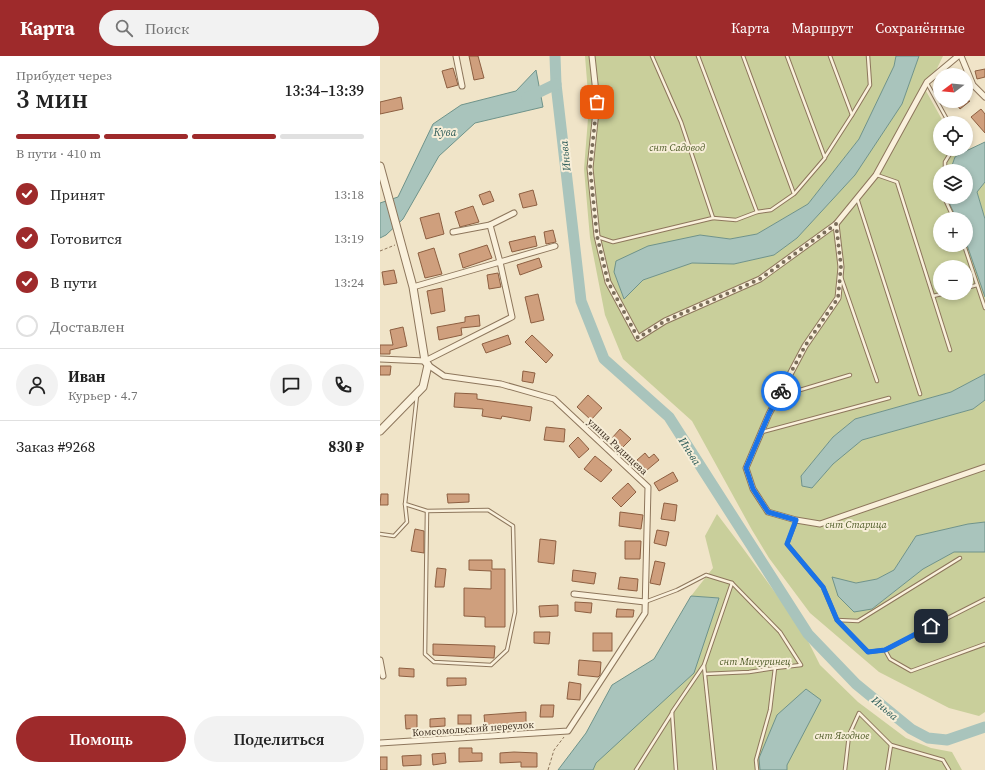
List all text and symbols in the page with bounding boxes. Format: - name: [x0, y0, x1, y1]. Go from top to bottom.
- search box: [99, 10, 379, 46]
- text: Карта: [20, 15, 75, 41]
- icon: search: [113, 17, 135, 39]
- text: Поиск: [145, 18, 189, 39]
- text: Карта: [731, 18, 770, 38]
- text: Маршрут: [792, 18, 853, 38]
- text: Сохранённые: [875, 18, 965, 38]
- text: Прибудет через: [16, 67, 112, 84]
- north arrow: [933, 68, 973, 108]
- map controls: [933, 68, 973, 300]
- text: 13:34–13:39: [285, 80, 364, 101]
- text: 3 мин: [16, 81, 88, 117]
- pin: [580, 85, 614, 119]
- icon: bag: [586, 91, 608, 113]
- button: locate: [933, 116, 973, 156]
- water label: Кува: [433, 125, 457, 140]
- water label: Иньва: [556, 140, 575, 173]
- park label: снт Садовод: [649, 141, 705, 154]
- text: В пути · 410 m: [16, 145, 101, 162]
- button: layers: [933, 164, 973, 204]
- icon: check: [16, 183, 38, 205]
- text: Принят: [50, 184, 105, 205]
- text: 13:18: [334, 186, 364, 203]
- button: +: [933, 212, 973, 252]
- icon: check: [16, 227, 38, 249]
- text: Готовится: [50, 228, 122, 249]
- text: 13:19: [334, 230, 364, 247]
- button: −: [933, 260, 973, 300]
- icon: check: [16, 271, 38, 293]
- text: В пути: [50, 272, 97, 293]
- text: 13:24: [334, 274, 364, 291]
- text: Доставлен: [50, 316, 125, 337]
- button: person: [16, 364, 58, 406]
- button: chat: [270, 364, 312, 406]
- button: phone: [322, 364, 364, 406]
- text: Иван: [68, 366, 106, 387]
- courier: [761, 371, 801, 411]
- icon: bike: [770, 380, 792, 402]
- text: Курьер · 4.7: [68, 387, 138, 404]
- street label: улица Радищева: [585, 415, 651, 478]
- water label: Иньва: [674, 433, 704, 468]
- text: Заказ #9268: [16, 436, 95, 457]
- text: 830 ₽: [328, 436, 364, 457]
- park label: снт Старица: [825, 518, 887, 531]
- pin: [914, 609, 948, 643]
- icon: home: [920, 615, 942, 637]
- park label: снт Мичуринец: [719, 655, 791, 668]
- water label: Иньва: [867, 692, 901, 724]
- button: Помощь: [16, 716, 186, 762]
- button: Поделиться: [194, 716, 364, 762]
- street label: Комсомольский переулок: [412, 718, 535, 739]
- park label: снт Ягодное: [815, 729, 869, 742]

